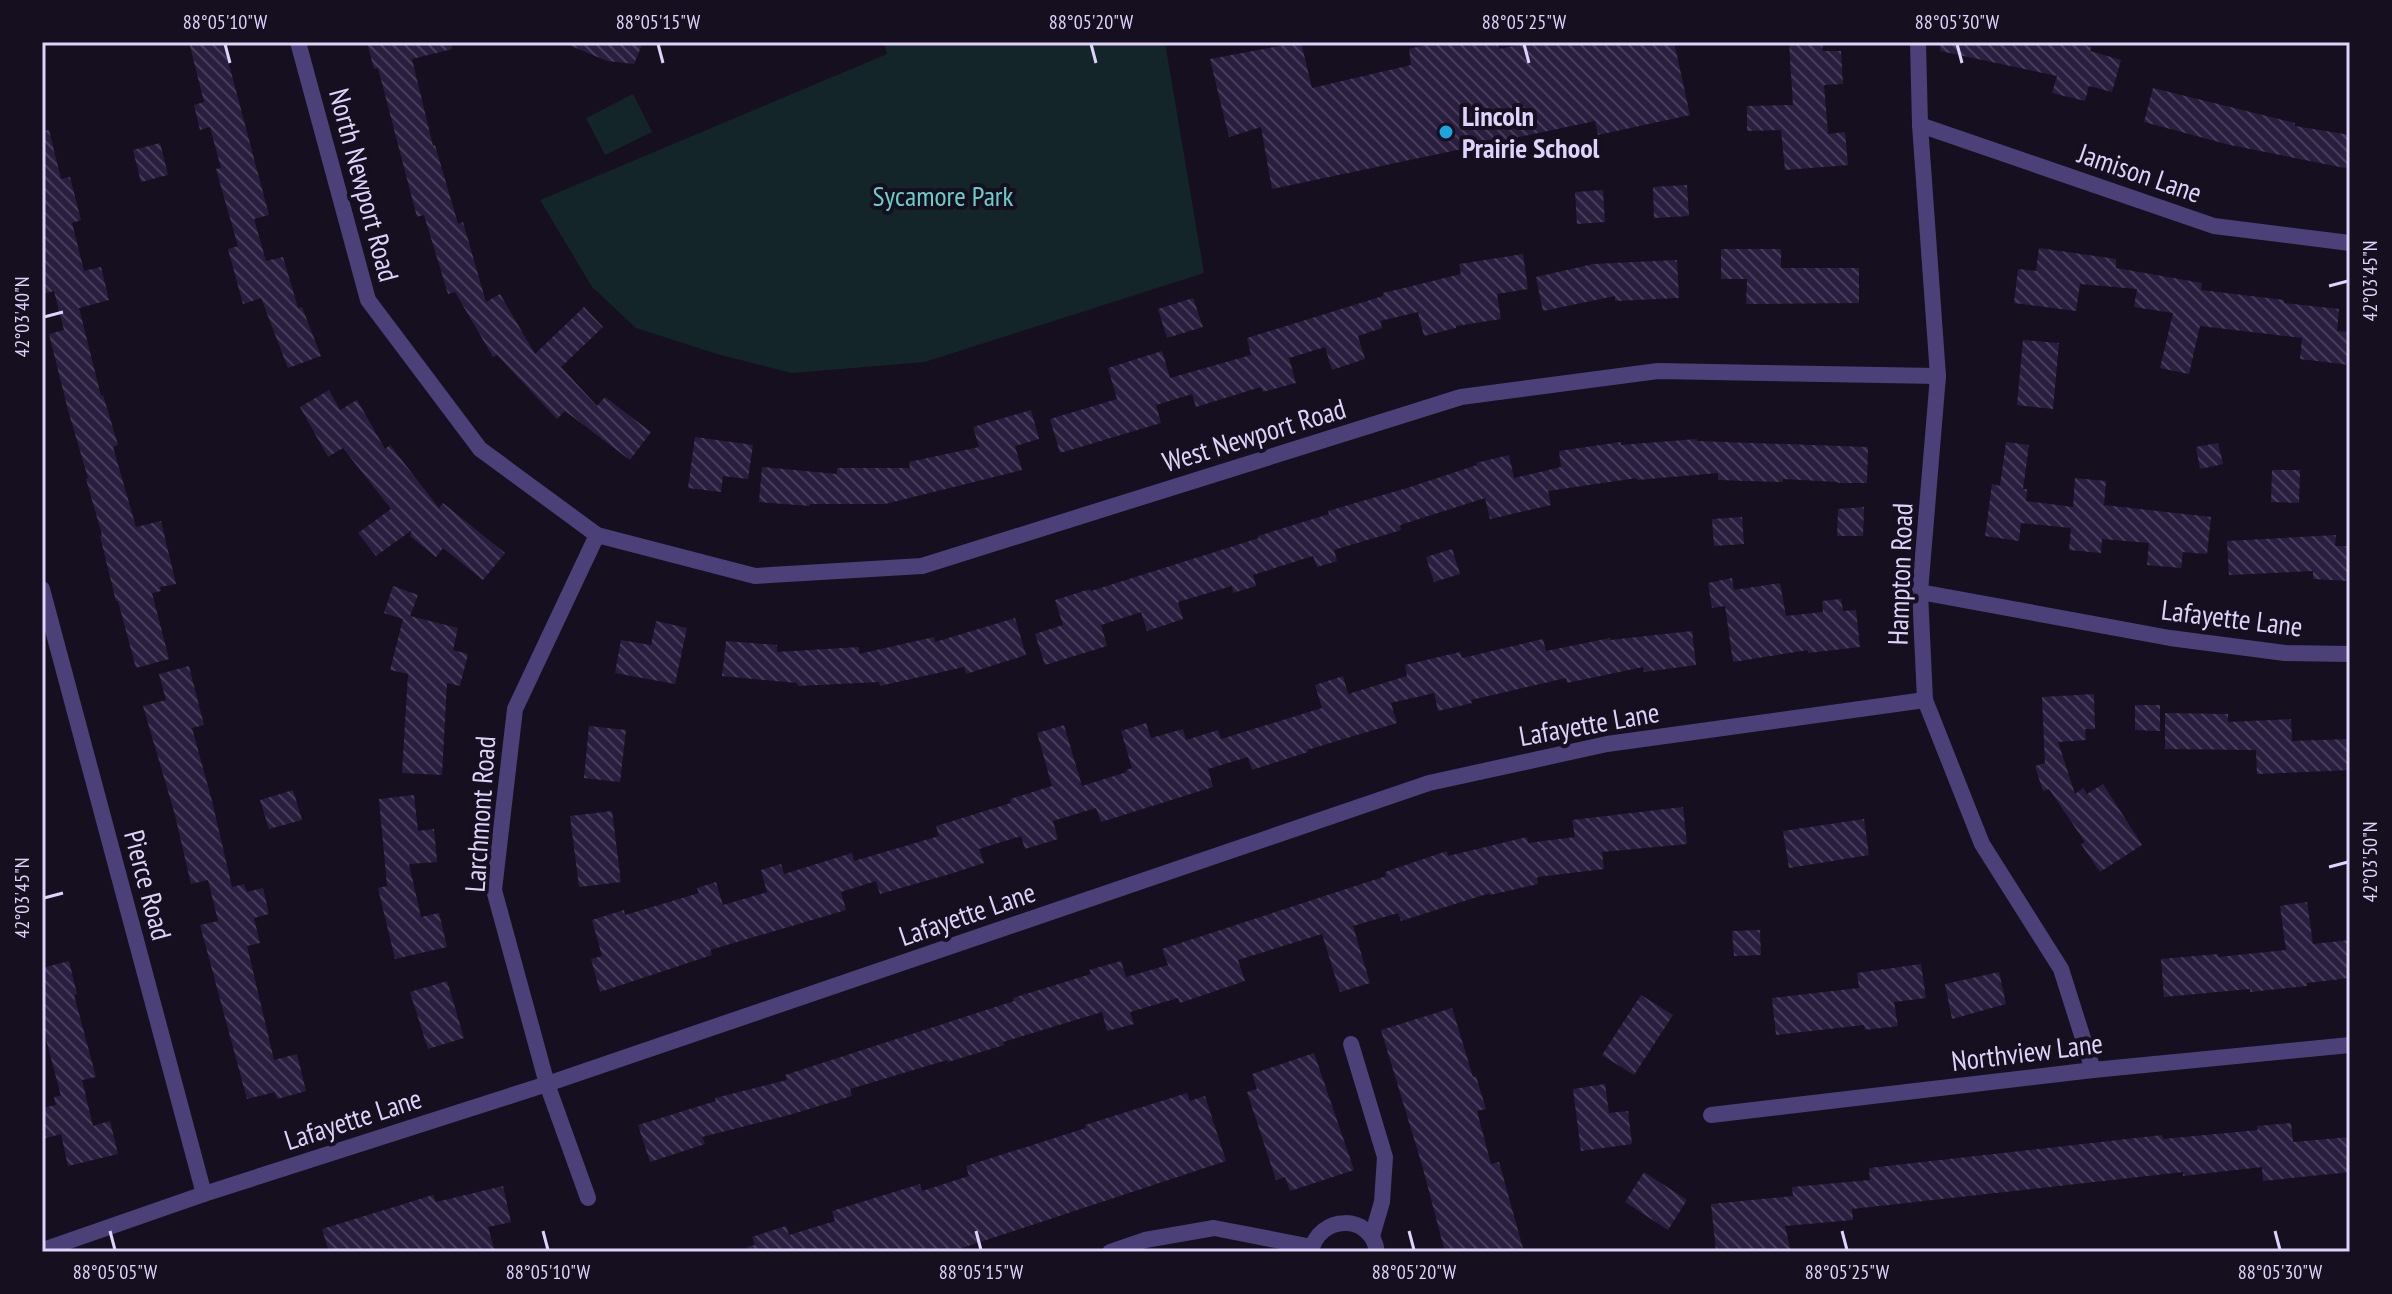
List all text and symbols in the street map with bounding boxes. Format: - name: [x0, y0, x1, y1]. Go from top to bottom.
- text: 88°05'10"W: [183, 9, 268, 35]
- text: 88°05'15"W: [616, 9, 701, 35]
- text: 88°05'20"W: [1049, 9, 1134, 35]
- text: 88°05'25"W: [1482, 9, 1567, 35]
- text: 88°05'30"W: [1915, 9, 2000, 35]
- street label: North Newport Road: [321, 84, 408, 285]
- place label: Lincoln Prairie School: [1462, 97, 1600, 166]
- marker: Lincoln Prairie School: [1437, 123, 1455, 141]
- street label: Jamison Lane: [2073, 134, 2207, 211]
- park label: Sycamore Park: [873, 177, 1014, 214]
- text: 42°03'45"N: [2357, 241, 2383, 321]
- text: 42°03'40"N: [9, 277, 35, 357]
- street label: West Newport Road: [1158, 389, 1350, 480]
- street label: Hampton Road: [1879, 502, 1920, 646]
- street label: Lafayette Lane: [2159, 590, 2305, 645]
- street label: Lafayette Lane: [1516, 693, 1662, 754]
- street label: Larchmont Road: [456, 735, 503, 893]
- text: 42°03'50"N: [2357, 822, 2383, 902]
- street label: Pierce Road: [116, 826, 181, 944]
- text: 42°03'45"N: [9, 858, 35, 938]
- street label: Lafayette Lane: [894, 873, 1040, 954]
- street label: Northview Lane: [1949, 1024, 2105, 1079]
- street label: Lafayette Lane: [280, 1079, 426, 1158]
- text: 88°05'05"W: [73, 1259, 158, 1285]
- text: 88°05'10"W: [506, 1259, 591, 1285]
- text: 88°05'15"W: [939, 1259, 1024, 1285]
- text: 88°05'20"W: [1372, 1259, 1457, 1285]
- text: 88°05'25"W: [1805, 1259, 1890, 1285]
- text: 88°05'30"W: [2238, 1259, 2323, 1285]

